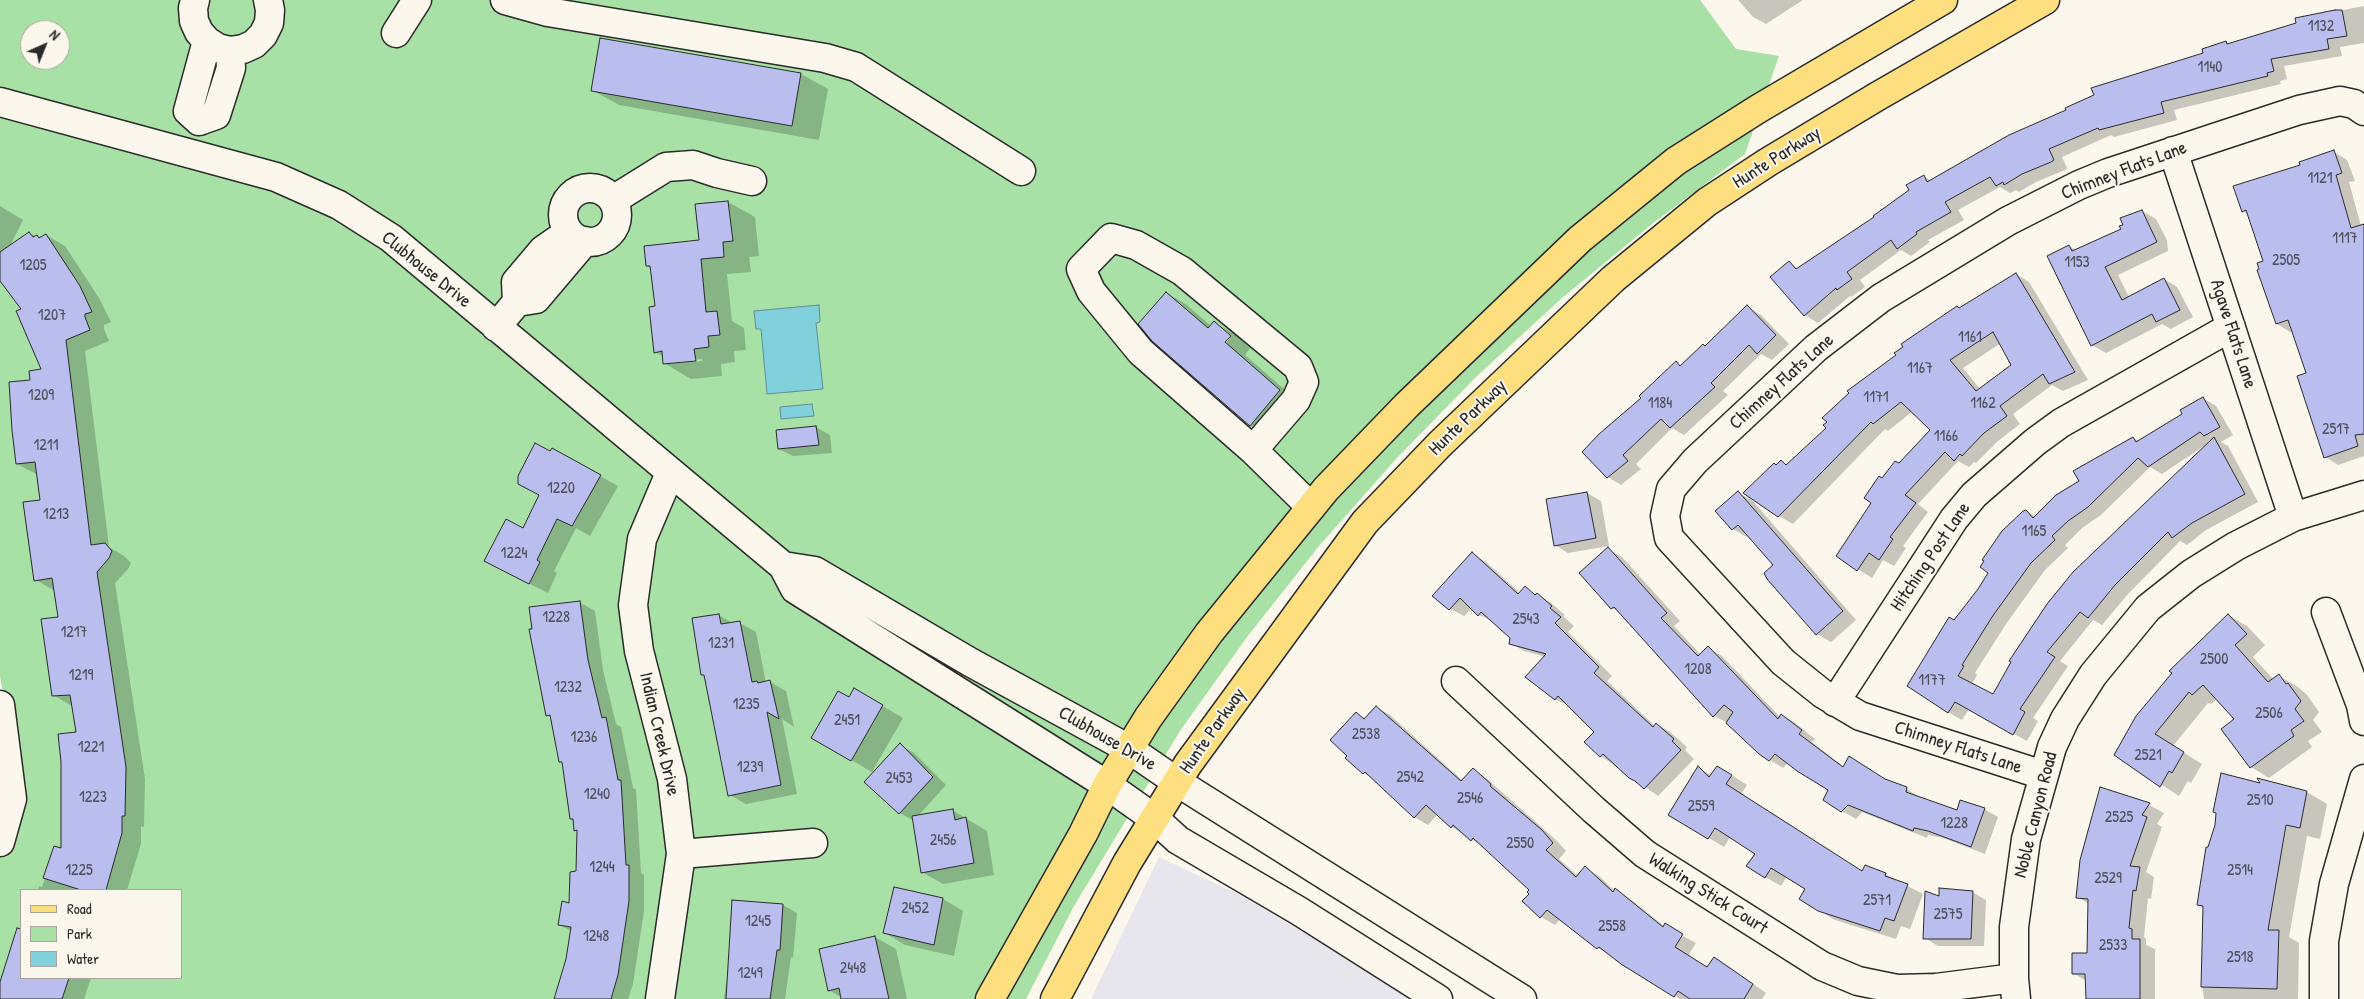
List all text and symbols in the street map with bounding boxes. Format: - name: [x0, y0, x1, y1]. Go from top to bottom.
- house number: 1132: [2308, 17, 2334, 37]
- north arrow: [20, 20, 70, 70]
- text: N: [46, 25, 64, 44]
- house number: 1140: [2198, 58, 2222, 78]
- street label: Hunte Parkway: [1729, 122, 1825, 194]
- street label: Chimney Flats Lane: [2058, 137, 2190, 205]
- house number: 1121: [2308, 169, 2332, 189]
- street label: Clubhouse Drive: [376, 227, 476, 313]
- house number: 1117: [2332, 229, 2358, 249]
- house number: 2505: [2272, 251, 2300, 271]
- house number: 1153: [2064, 253, 2090, 273]
- house number: 1205: [19, 256, 47, 276]
- street label: Agave Flats Lane: [2205, 277, 2261, 391]
- house number: 1207: [38, 306, 66, 326]
- house number: 1161: [1958, 328, 1982, 348]
- street label: Chimney Flats Lane: [1725, 329, 1839, 435]
- house number: 1167: [1907, 359, 1933, 379]
- street label: Hunte Parkway: [1424, 375, 1512, 461]
- house number: 1209: [28, 386, 54, 406]
- house number: 1171: [1863, 388, 1889, 408]
- house number: 1184: [1648, 394, 1672, 414]
- house number: 1162: [1970, 394, 1996, 414]
- house number: 2517: [2322, 420, 2350, 440]
- house number: 1166: [1934, 427, 1958, 447]
- house number: 1211: [34, 436, 58, 456]
- house number: 1220: [547, 479, 575, 499]
- street label: Hitching Post Lane: [1886, 498, 1976, 616]
- house number: 1213: [43, 505, 69, 525]
- house number: 1165: [2022, 522, 2046, 542]
- house number: 1224: [501, 544, 527, 564]
- house number: 1228: [542, 608, 570, 628]
- house number: 2543: [1512, 610, 1540, 630]
- house number: 1217: [60, 623, 88, 643]
- house number: 1231: [708, 634, 734, 654]
- house number: 2500: [2200, 650, 2228, 670]
- house number: 1208: [1684, 660, 1712, 680]
- house number: 1219: [69, 666, 93, 686]
- street label: Indian Creek Drive: [634, 670, 684, 798]
- house number: 1177: [1918, 671, 1946, 691]
- house number: 1232: [554, 678, 582, 698]
- street label: Hunte Parkway: [1175, 684, 1251, 778]
- house number: 1235: [732, 695, 760, 715]
- street label: Clubhouse Drive: [1054, 702, 1160, 776]
- house number: 2506: [2255, 704, 2283, 724]
- house number: 2451: [834, 711, 860, 731]
- street label: Chimney Flats Lane: [1891, 717, 2025, 779]
- house number: 2538: [1352, 725, 1380, 745]
- house number: 1236: [571, 728, 597, 748]
- house number: 1221: [78, 738, 104, 758]
- house number: 2521: [2134, 746, 2162, 766]
- street label: Noble Canyon Road: [2009, 750, 2063, 880]
- house number: 1239: [737, 758, 763, 778]
- house number: 2542: [1396, 768, 1424, 788]
- house number: 2453: [885, 769, 913, 789]
- house number: 1240: [584, 785, 610, 805]
- house number: 1223: [79, 788, 107, 808]
- house number: 2546: [1457, 789, 1483, 809]
- house number: 2510: [2246, 791, 2274, 811]
- house number: 2559: [1688, 797, 1714, 817]
- house number: 2525: [2105, 808, 2133, 828]
- house number: 1228: [1940, 814, 1968, 834]
- house number: 2456: [930, 831, 956, 851]
- house number: 2550: [1506, 834, 1534, 854]
- street label: Walking Stick Court: [1644, 848, 1772, 940]
- house number: 1244: [589, 858, 615, 878]
- house number: 1225: [65, 861, 93, 881]
- house number: 2514: [2227, 861, 2253, 881]
- house number: 2529: [2094, 869, 2122, 889]
- legend: [20, 889, 182, 979]
- house number: 2571: [1863, 891, 1891, 911]
- text: Road: [67, 898, 92, 919]
- house number: 2452: [901, 899, 929, 919]
- house number: 2575: [1934, 905, 1962, 925]
- house number: 1245: [745, 912, 771, 932]
- house number: 2558: [1598, 917, 1626, 937]
- text: Park: [67, 923, 92, 944]
- house number: 1248: [583, 927, 609, 947]
- house number: 2533: [2099, 936, 2127, 956]
- text: Water: [67, 948, 99, 969]
- house number: 2518: [2227, 948, 2253, 968]
- house number: 2448: [840, 959, 866, 979]
- house number: 1249: [737, 964, 763, 984]

